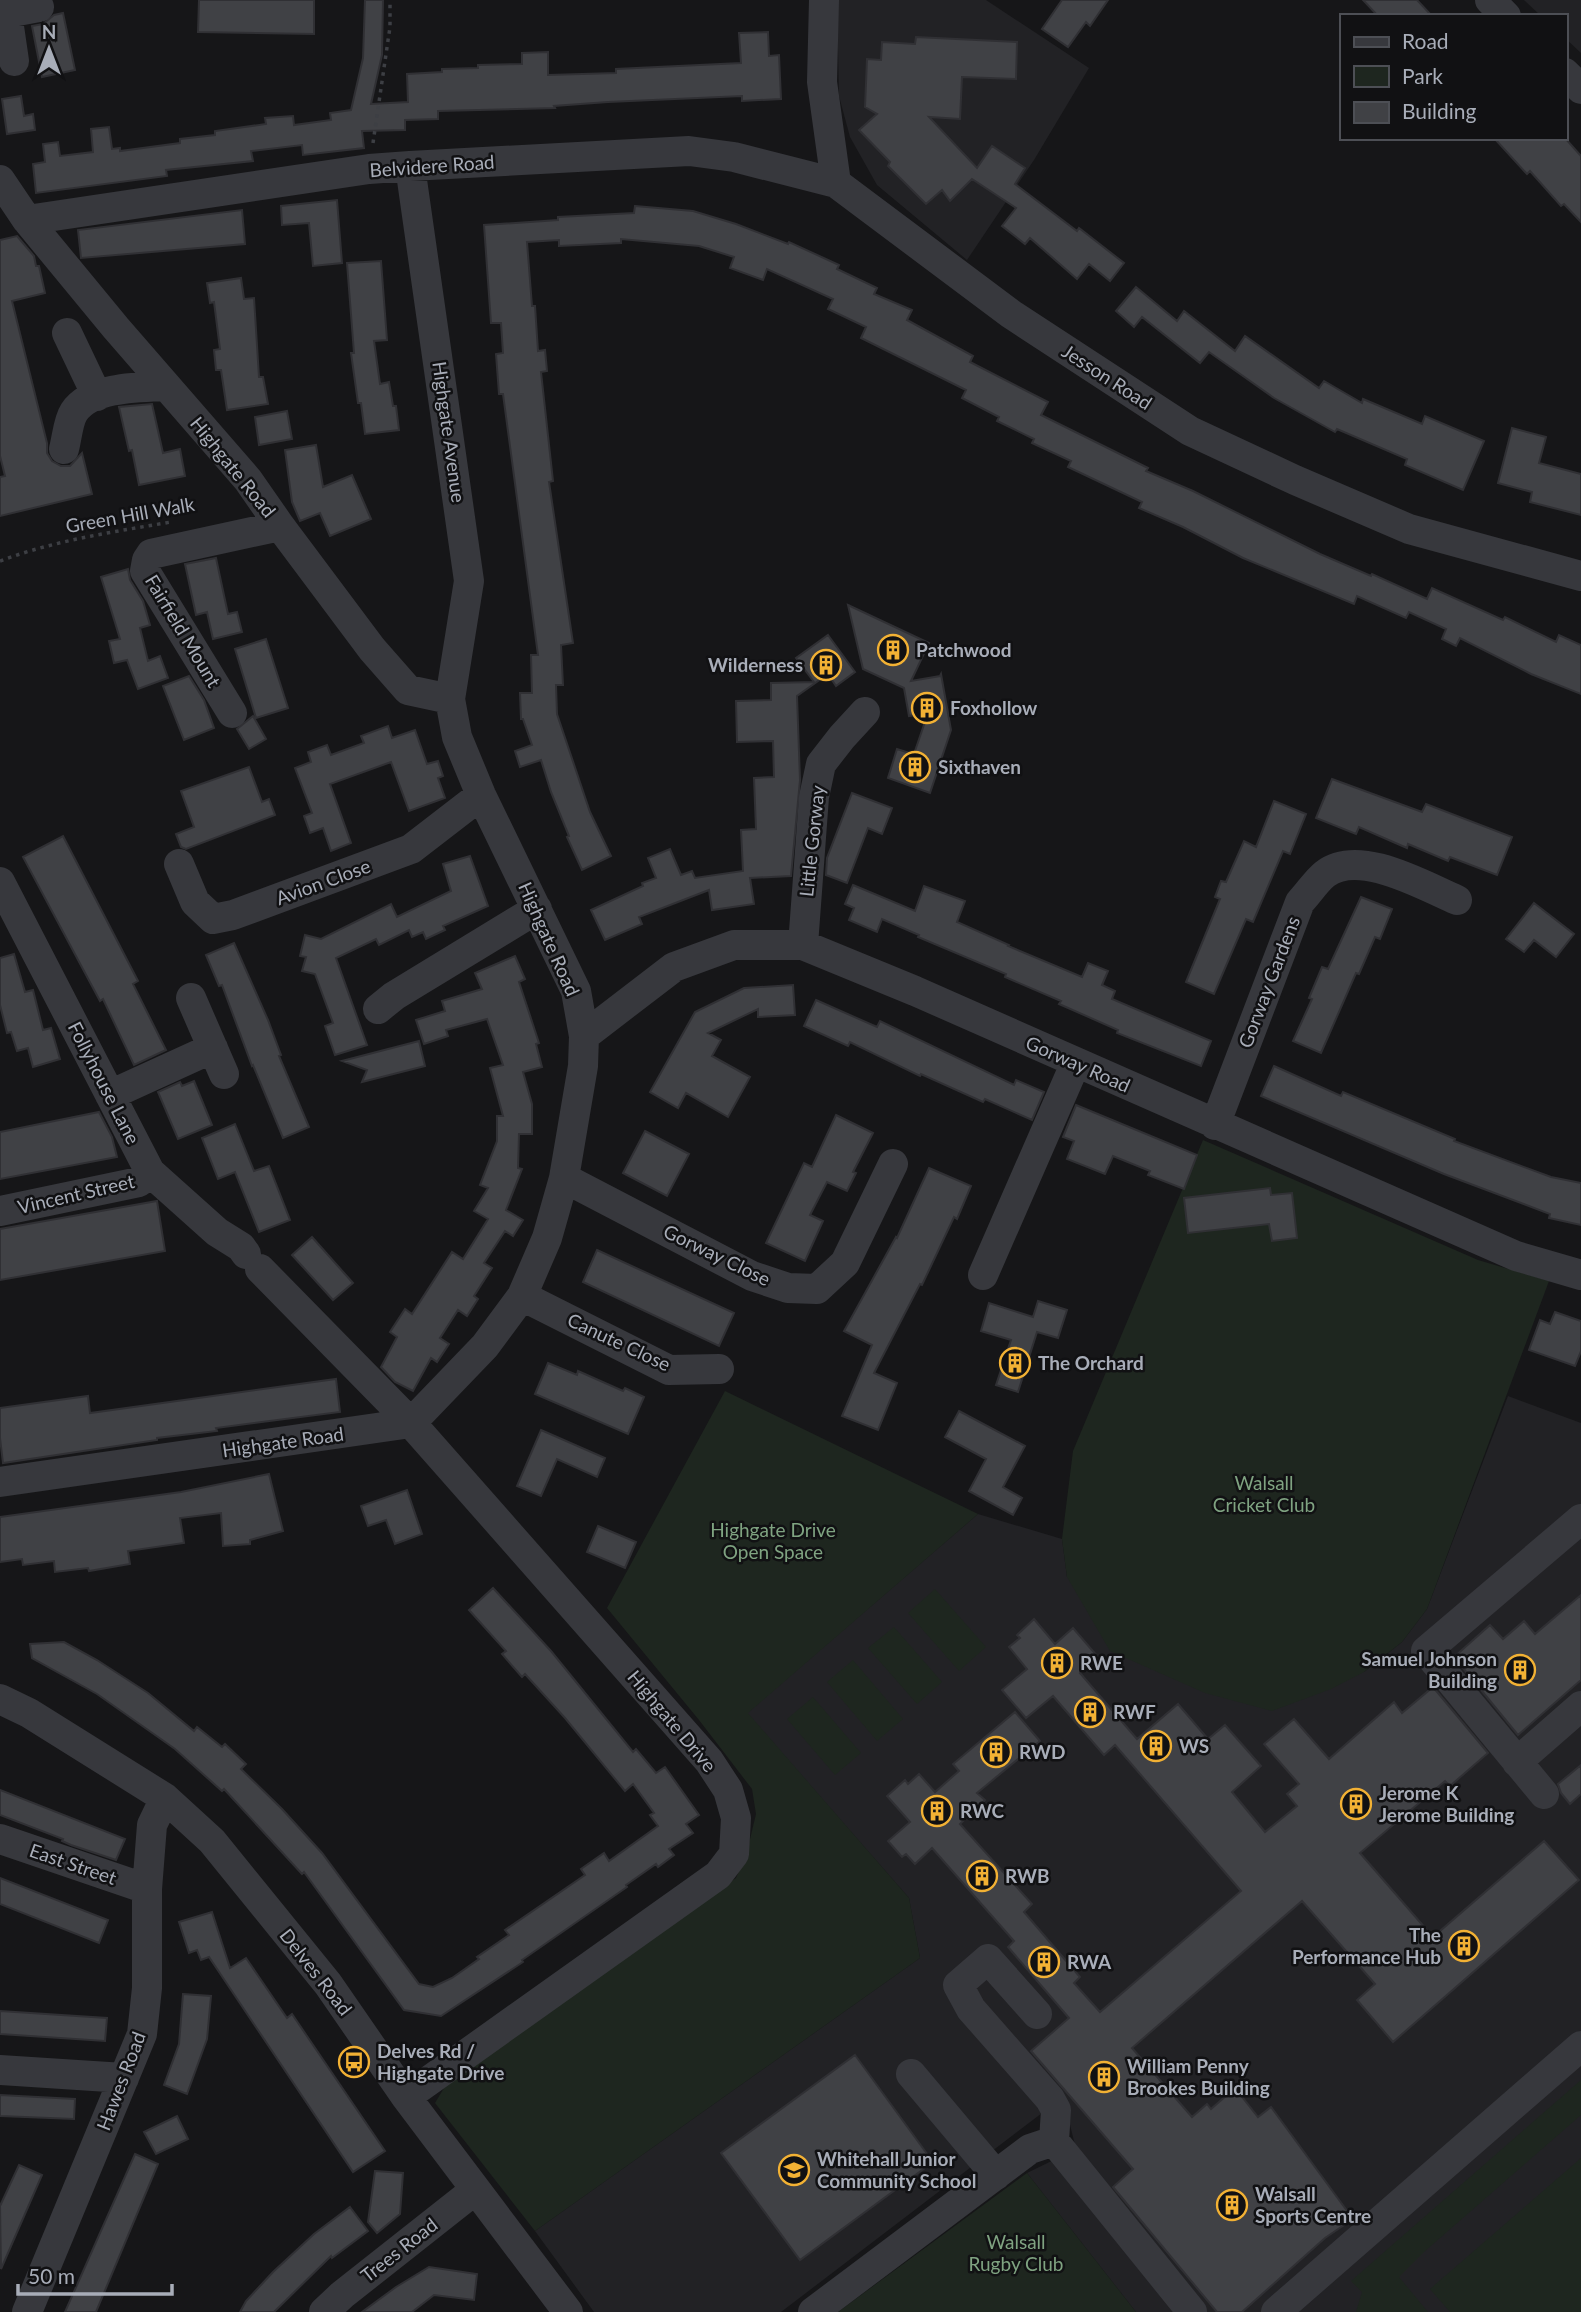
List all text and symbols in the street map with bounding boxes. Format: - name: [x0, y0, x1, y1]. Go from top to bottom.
- north arrow: [14, 14, 84, 84]
- legend: [1340, 14, 1567, 140]
- text: N: [42, 20, 56, 43]
- text: Road: [1402, 28, 1449, 53]
- text: Park: [1402, 63, 1443, 88]
- text: Building: [1402, 98, 1477, 123]
- street label: Belvidere Road: [369, 150, 495, 181]
- street label: Jesson Road: [1058, 339, 1157, 414]
- street label: Highgate Avenue: [428, 360, 471, 504]
- street label: Highgate Road: [186, 412, 281, 521]
- street label: Green Hill Walk: [64, 492, 196, 537]
- street label: Fairfield Mount: [141, 570, 226, 691]
- building icon: Patchwood: [876, 633, 910, 667]
- place label: Patchwood: [916, 638, 1011, 661]
- building icon: Wilderness: [809, 648, 843, 682]
- place label: Wilderness: [708, 653, 803, 676]
- building icon: Foxhollow: [910, 691, 944, 725]
- place label: Foxhollow: [950, 696, 1038, 719]
- building icon: Sixthaven: [898, 750, 932, 784]
- place label: Sixthaven: [938, 755, 1021, 778]
- street label: Little Gorway: [794, 784, 829, 898]
- street label: Avion Close: [272, 854, 373, 909]
- street label: Highgate Road: [514, 878, 585, 999]
- street label: Gorway Gardens: [1233, 913, 1304, 1051]
- street label: Follyhouse Lane: [64, 1018, 145, 1148]
- street label: Gorway Road: [1022, 1030, 1134, 1097]
- street label: Vincent Street: [15, 1169, 137, 1218]
- street label: Gorway Close: [660, 1219, 774, 1290]
- street label: Canute Close: [564, 1308, 674, 1375]
- building icon: The Orchard: [998, 1346, 1032, 1380]
- place label: The Orchard: [1038, 1351, 1144, 1374]
- street label: Highgate Road: [221, 1422, 345, 1461]
- park label: Walsall Cricket Club: [1213, 1471, 1315, 1516]
- park label: Highgate Drive Open Space: [710, 1518, 836, 1563]
- building icon: RWE: [1040, 1646, 1074, 1680]
- place label: Samuel Johnson Building: [1361, 1647, 1497, 1692]
- place label: RWE: [1080, 1651, 1123, 1674]
- building icon: Samuel Johnson Building: [1503, 1653, 1537, 1687]
- street label: Highgate Drive: [623, 1665, 722, 1776]
- building icon: RWF: [1073, 1695, 1107, 1729]
- place label: RWF: [1113, 1700, 1156, 1723]
- building icon: WS: [1139, 1729, 1173, 1763]
- place label: WS: [1179, 1734, 1209, 1757]
- building icon: RWD: [979, 1735, 1013, 1769]
- place label: RWD: [1019, 1740, 1065, 1763]
- place label: Jerome K Jerome Building: [1379, 1781, 1514, 1826]
- building icon: Jerome K Jerome Building: [1339, 1787, 1373, 1821]
- building icon: RWC: [920, 1794, 954, 1828]
- place label: RWC: [960, 1799, 1005, 1822]
- street label: East Street: [27, 1838, 120, 1889]
- building icon: RWB: [965, 1859, 999, 1893]
- place label: RWB: [1005, 1864, 1049, 1887]
- place label: The Performance Hub: [1292, 1923, 1441, 1968]
- street label: Delves Road: [275, 1924, 357, 2020]
- building icon: The Performance Hub: [1447, 1929, 1481, 1963]
- building icon: RWA: [1027, 1945, 1061, 1979]
- place label: RWA: [1067, 1950, 1112, 1973]
- street label: Hawes Road: [91, 2028, 150, 2133]
- place label: Delves Rd / Highgate Drive: [377, 2039, 504, 2084]
- bus stop icon: Delves Rd / Highgate Drive: [337, 2045, 371, 2079]
- place label: William Penny Brookes Building: [1127, 2054, 1270, 2099]
- building icon: William Penny Brookes Building: [1087, 2060, 1121, 2094]
- place label: Whitehall Junior Community School: [817, 2147, 976, 2192]
- school or university icon: Whitehall Junior Community School: [777, 2153, 811, 2187]
- place label: Walsall Sports Centre: [1255, 2182, 1371, 2227]
- building icon: Walsall Sports Centre: [1215, 2188, 1249, 2222]
- street label: Trees Road: [356, 2213, 442, 2287]
- park label: Walsall Rugby Club: [969, 2230, 1063, 2275]
- scale bar: [18, 2252, 172, 2296]
- text: 50 m: [28, 2263, 75, 2288]

